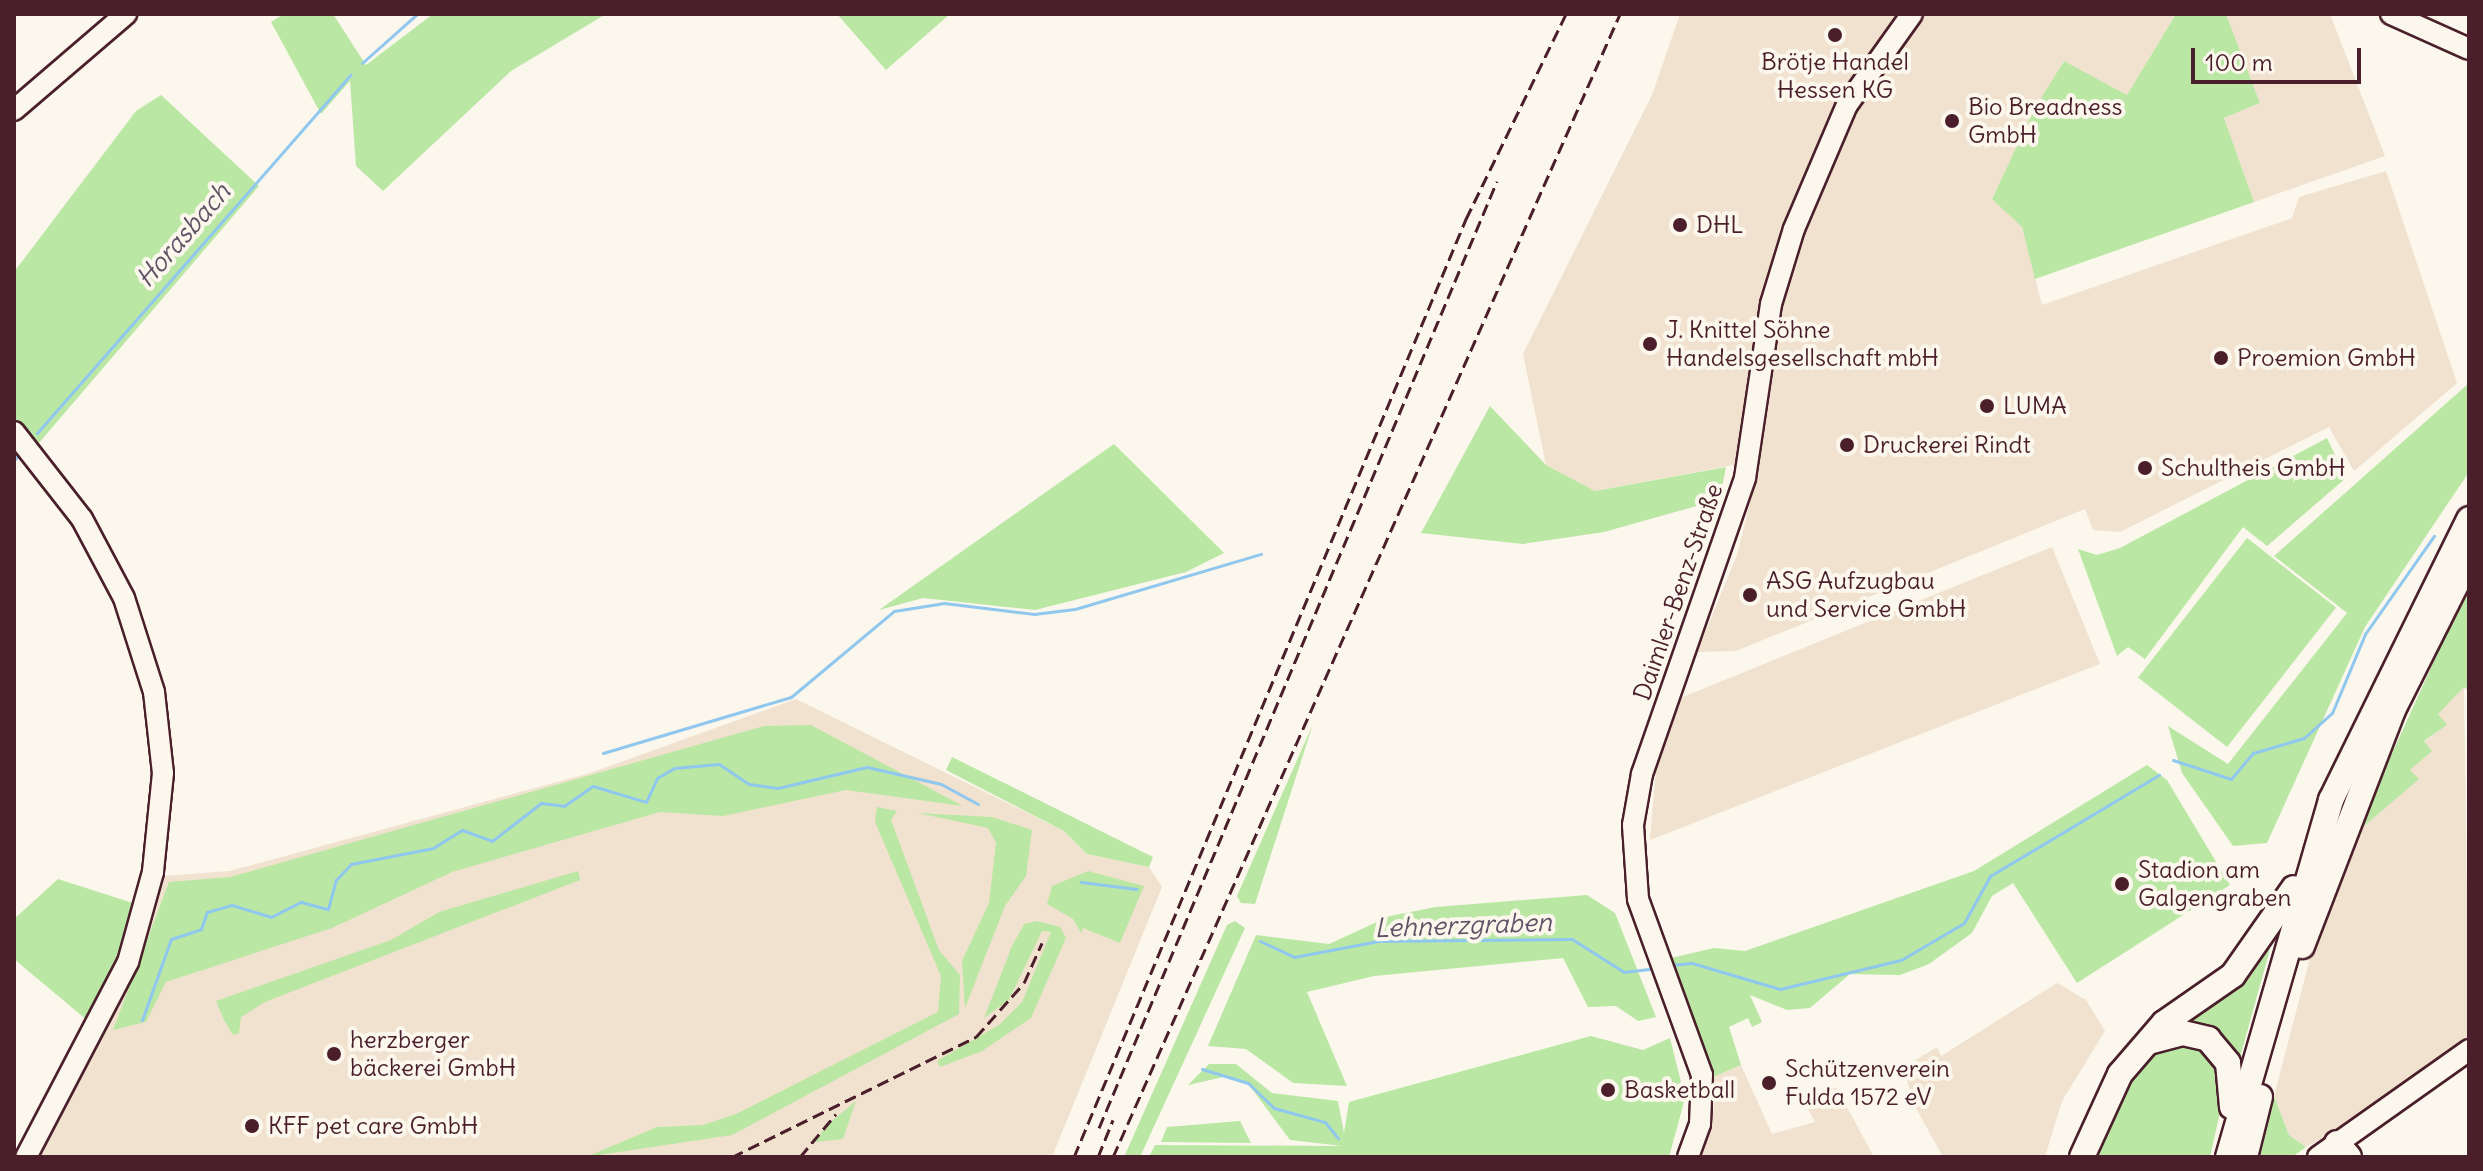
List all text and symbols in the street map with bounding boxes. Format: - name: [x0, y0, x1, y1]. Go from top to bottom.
- marker: Brötje Handel Hessen KG: [1826, 26, 1844, 44]
- scale bar: [2195, 32, 2365, 82]
- text: 100 m: [2205, 47, 2273, 77]
- place label: Brötje Handel Hessen KG: [1761, 48, 1909, 104]
- place label: Bio Breadness GmbH: [1968, 93, 2122, 149]
- marker: Bio Breadness GmbH: [1943, 112, 1961, 130]
- water label: Horasbach: [129, 177, 237, 293]
- place label: DHL: [1696, 211, 1743, 239]
- marker: DHL: [1671, 216, 1689, 234]
- place label: J. Knittel Söhne Handelsgesellschaft mbH: [1666, 316, 1939, 372]
- marker: J. Knittel Söhne Handelsgesellschaft mbH: [1641, 335, 1659, 353]
- place label: Proemion GmbH: [2237, 344, 2416, 372]
- marker: Proemion GmbH: [2212, 349, 2230, 367]
- place label: LUMA: [2003, 392, 2067, 420]
- marker: LUMA: [1978, 397, 1996, 415]
- place label: Druckerei Rindt: [1863, 431, 2031, 459]
- marker: Druckerei Rindt: [1838, 436, 1856, 454]
- place label: Schultheis GmbH: [2161, 454, 2345, 482]
- marker: Schultheis GmbH: [2136, 459, 2154, 477]
- street label: Daimler-Benz-Straße: [1627, 480, 1729, 704]
- place label: ASG Aufzugbau und Service GmbH: [1766, 567, 1966, 623]
- marker: ASG Aufzugbau und Service GmbH: [1741, 586, 1759, 604]
- place label: Stadion am Galgengraben: [2138, 856, 2291, 912]
- marker: Stadion am Galgengraben: [2113, 875, 2131, 893]
- water label: Lehnerzgraben: [1374, 906, 1552, 944]
- place label: herzberger bäckerei GmbH: [350, 1026, 516, 1082]
- marker: herzberger bäckerei GmbH: [325, 1045, 343, 1063]
- place label: Schützenverein Fulda 1572 eV: [1785, 1055, 1950, 1111]
- marker: Schützenverein Fulda 1572 eV: [1760, 1074, 1778, 1092]
- place label: Basketball: [1624, 1076, 1735, 1104]
- marker: Basketball: [1599, 1081, 1617, 1099]
- place label: KFF pet care GmbH: [268, 1112, 478, 1140]
- marker: KFF pet care GmbH: [243, 1117, 261, 1135]

